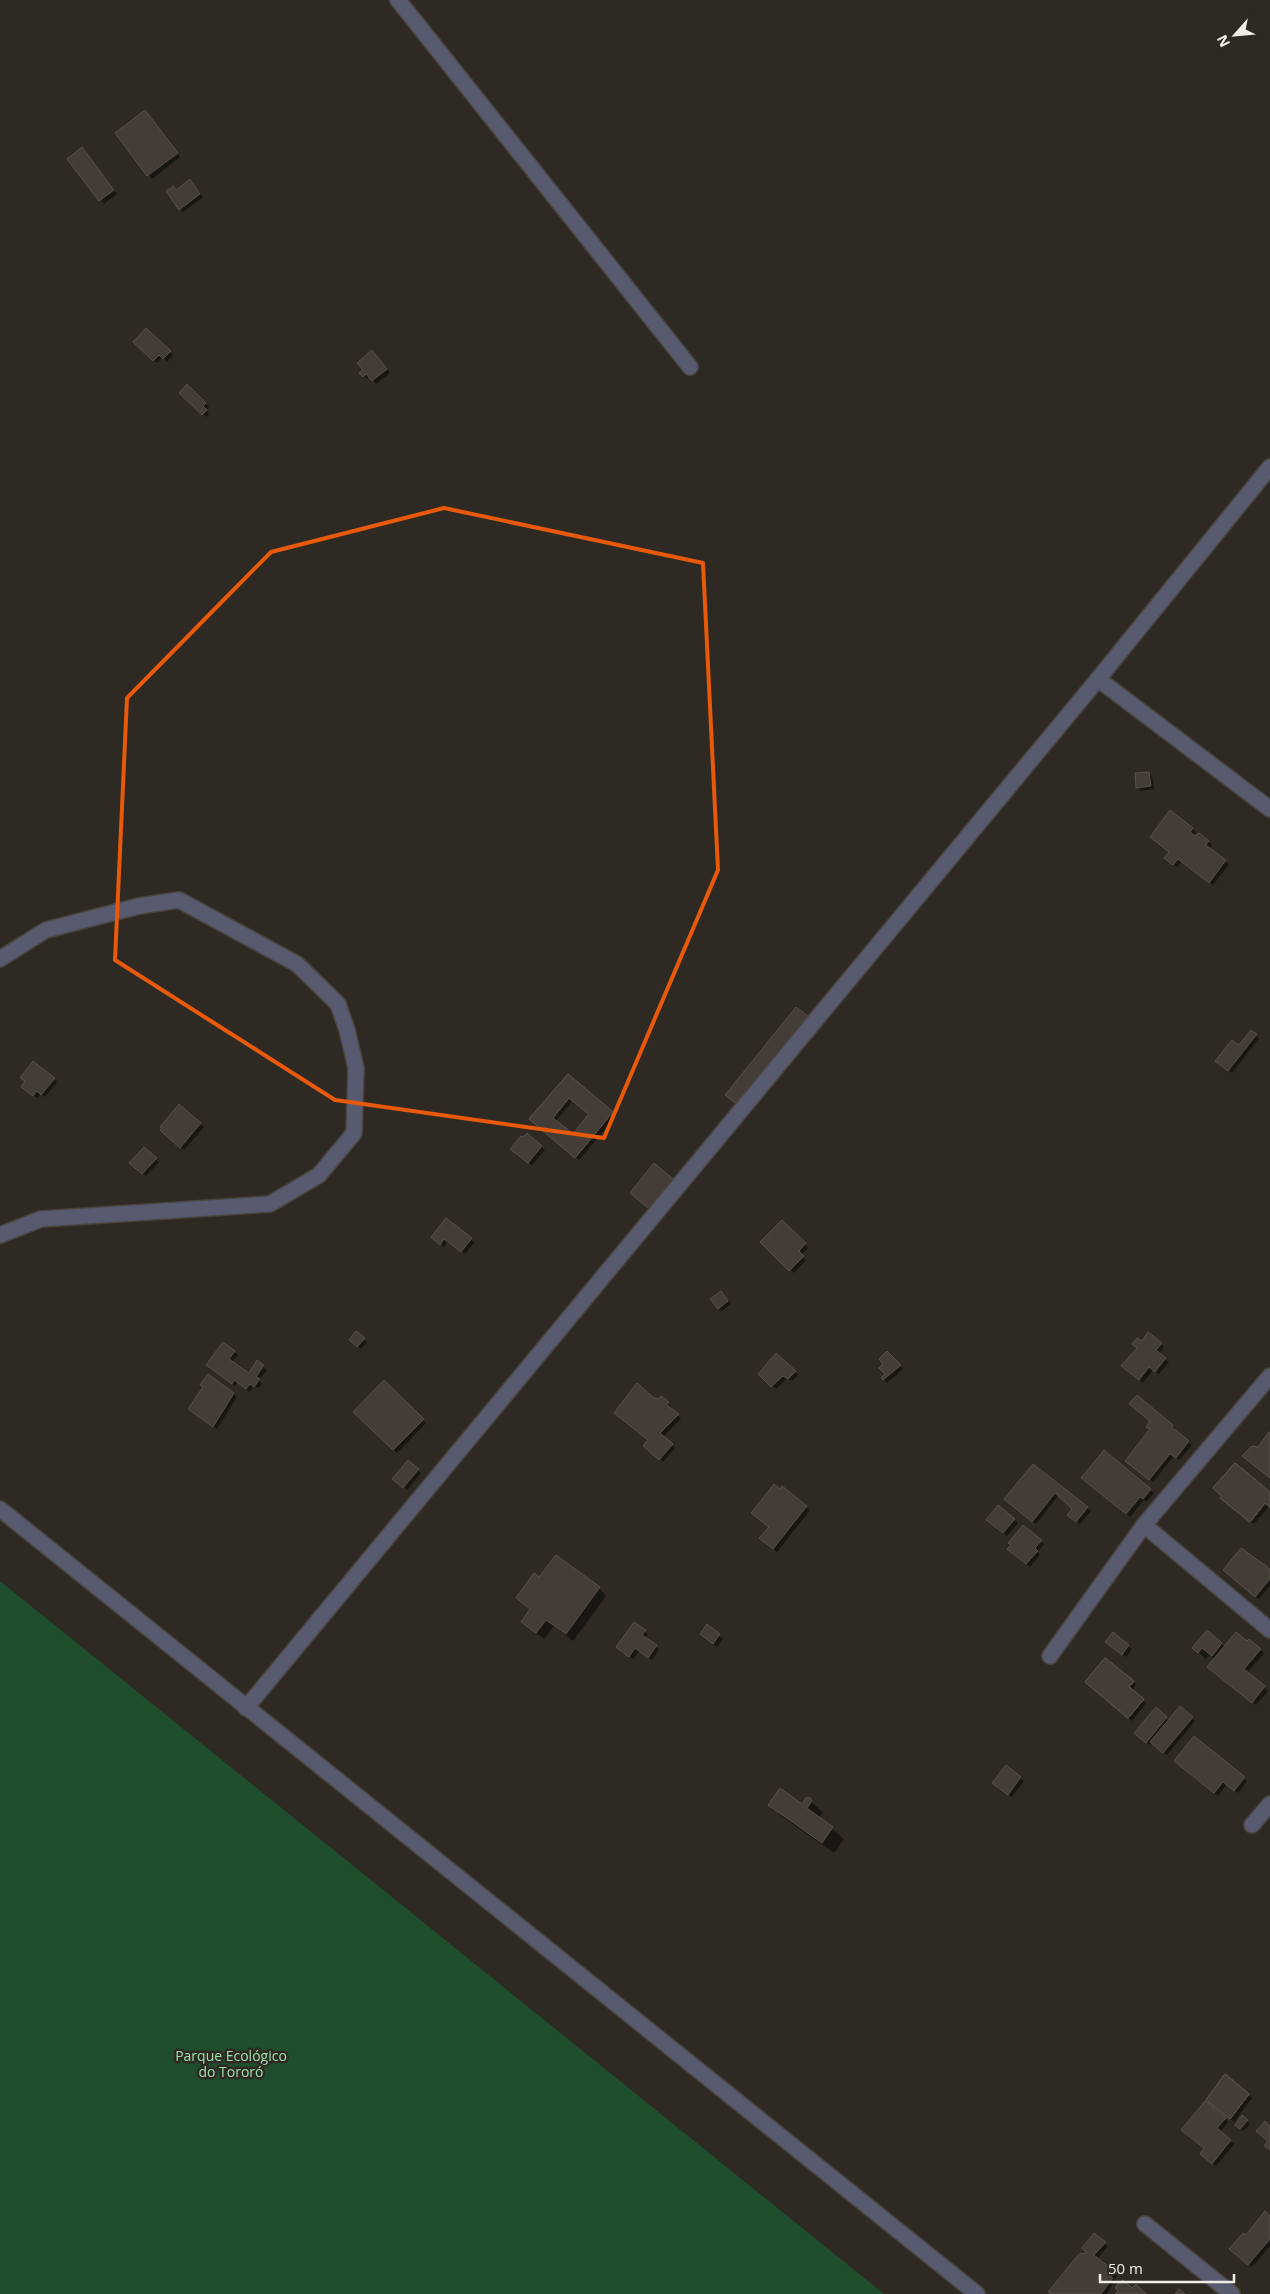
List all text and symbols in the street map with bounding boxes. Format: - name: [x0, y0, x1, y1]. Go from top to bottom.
- north arrow: [1210, 10, 1260, 60]
- text: N: [1212, 32, 1234, 51]
- park label: Parque Ecológico do Tororó: [175, 2046, 287, 2081]
- scale bar: [1100, 2252, 1234, 2284]
- text: 50 m: [1108, 2258, 1143, 2278]

